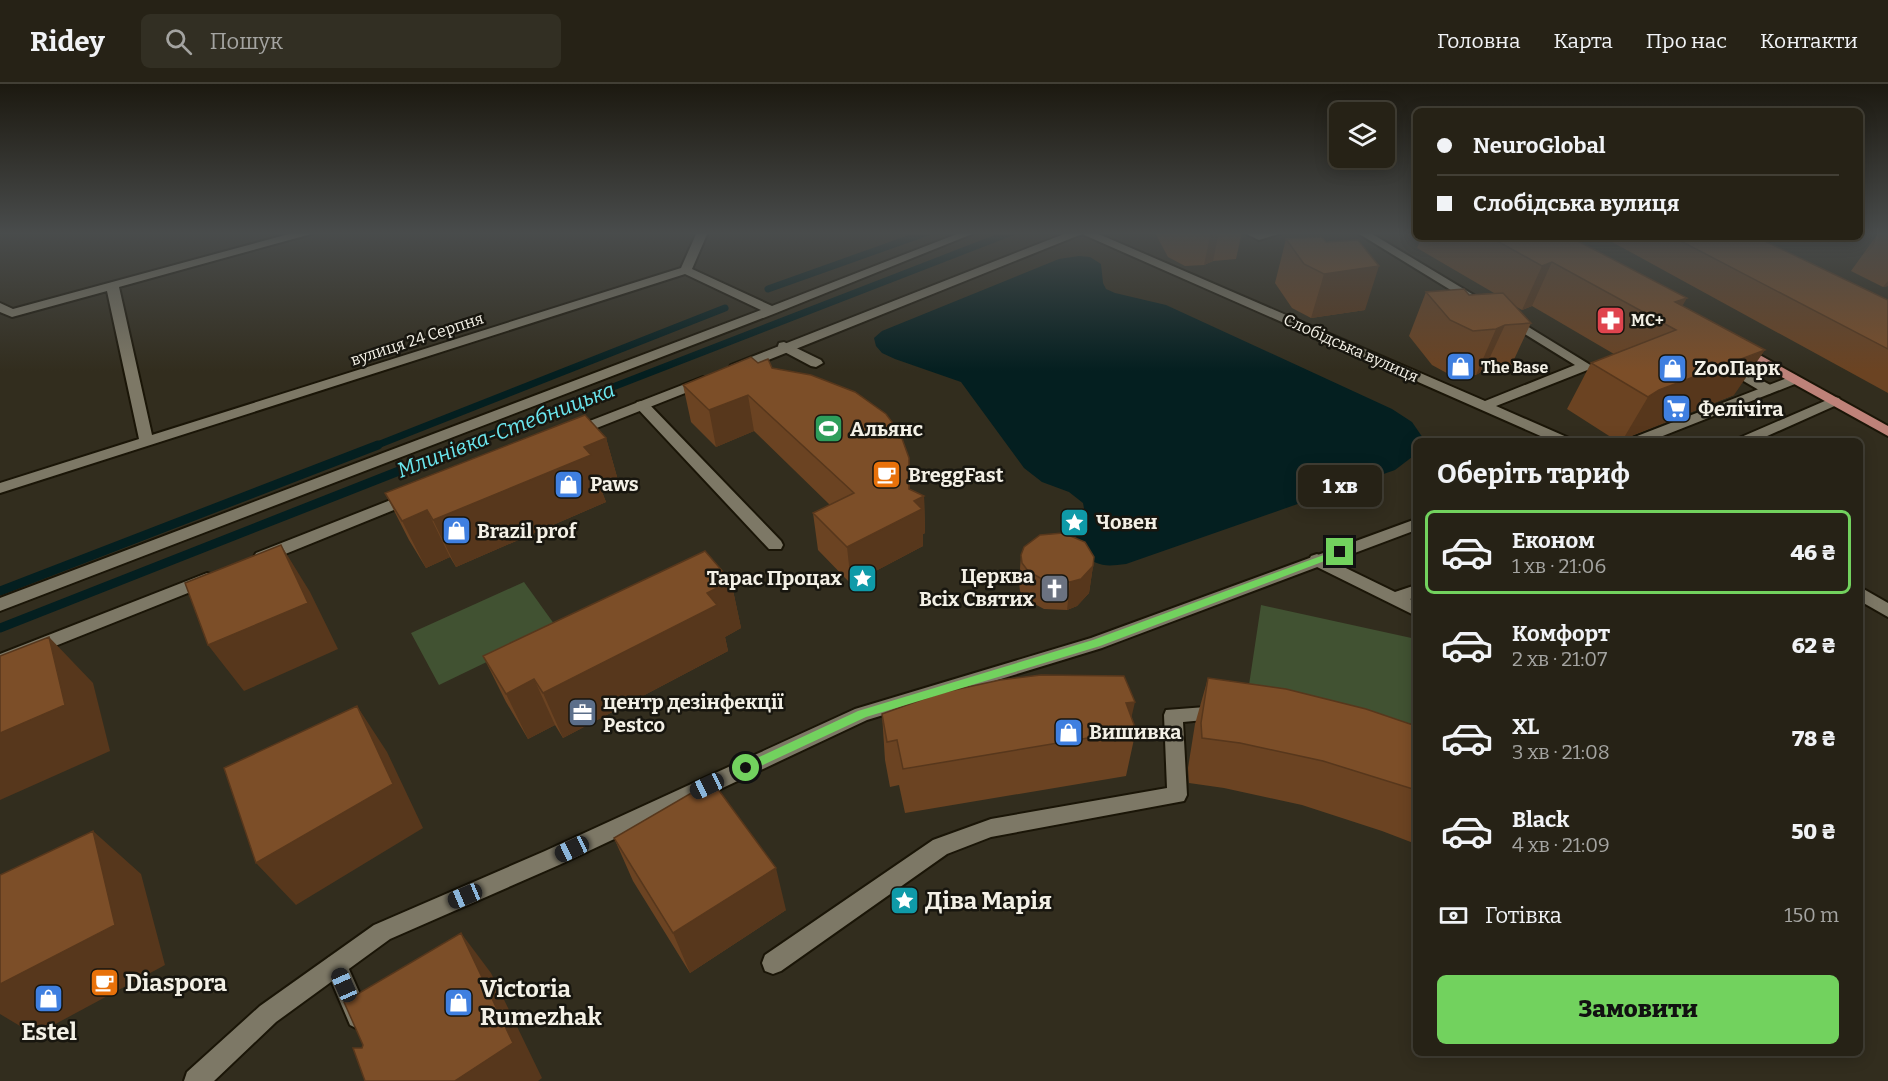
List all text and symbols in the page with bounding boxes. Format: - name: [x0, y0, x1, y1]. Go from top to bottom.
- search box: [141, 14, 561, 68]
- text: Ridey: [30, 25, 105, 58]
- icon: search: [162, 25, 195, 58]
- text: Пошук: [210, 28, 283, 55]
- text: Головна: [1437, 28, 1521, 54]
- text: Карта: [1554, 28, 1613, 54]
- text: Про нас: [1646, 28, 1727, 54]
- text: Контакти: [1760, 28, 1858, 54]
- map controls: [1329, 102, 1395, 168]
- button: layers: [1329, 102, 1395, 168]
- text: NeuroGlobal: [1473, 132, 1606, 159]
- text: Слобідська вулиця: [1473, 190, 1680, 217]
- pharmacy icon: МС+: [1594, 304, 1626, 336]
- street label: вулиця 24 Серпня: [348, 308, 486, 369]
- street label: Слобідська вулиця: [1281, 310, 1421, 386]
- place label: МС+: [1631, 311, 1664, 330]
- shop icon: The Base: [1444, 351, 1476, 383]
- shop icon: ZooПарк: [1657, 352, 1689, 384]
- place label: ZooПарк: [1694, 356, 1781, 380]
- place label: The Base: [1481, 358, 1548, 377]
- water label: Млинівка-Стебницька: [393, 376, 619, 484]
- supermarket icon: Фелічіта: [1661, 393, 1693, 425]
- place label: Фелічіта: [1698, 397, 1783, 421]
- sports icon: Альянс: [813, 413, 845, 445]
- place label: Альянс: [850, 417, 923, 441]
- text: Оберіть тариф: [1437, 458, 1630, 490]
- cafe icon: BreggFast: [871, 459, 903, 491]
- place label: BreggFast: [908, 463, 1004, 487]
- callout: 1 хв: [1298, 465, 1382, 507]
- shop icon: Paws: [553, 468, 585, 500]
- place label: Paws: [590, 472, 639, 496]
- text: 1 хв: [1322, 474, 1358, 498]
- place icon: Човен: [1059, 506, 1091, 538]
- place label: Човен: [1096, 510, 1157, 534]
- shop icon: Brazil prof: [440, 515, 472, 547]
- place label: Brazil prof: [477, 519, 578, 543]
- icon: car: [1440, 525, 1494, 579]
- text: Економ: [1512, 527, 1595, 554]
- route end: [1326, 538, 1353, 565]
- text: 46 ₴: [1790, 539, 1836, 566]
- text: 1 хв · 21:06: [1512, 554, 1606, 578]
- place icon: Тарас Процах: [847, 562, 879, 594]
- place label: Церква Всіх Святих: [919, 564, 1035, 611]
- place label: Тарас Процах: [707, 566, 843, 590]
- church icon: Церква Всіх Святих: [1039, 572, 1071, 604]
- icon: car: [1440, 618, 1494, 672]
- text: Комфорт: [1512, 620, 1610, 647]
- text: 62 ₴: [1792, 632, 1836, 659]
- text: 2 хв · 21:07: [1512, 647, 1607, 671]
- place label: центр дезінфекції Pestco: [603, 690, 784, 737]
- office icon: центр дезінфекції Pestco: [566, 697, 598, 729]
- icon: car: [1440, 711, 1494, 765]
- text: XL: [1512, 713, 1539, 740]
- shop icon: Вишивка: [1052, 716, 1084, 748]
- place label: Вишивка: [1089, 720, 1182, 744]
- text: 78 ₴: [1792, 725, 1836, 752]
- text: 3 хв · 21:08: [1512, 740, 1610, 764]
- route start: [732, 754, 759, 781]
- car: [687, 770, 727, 802]
- icon: car: [1440, 804, 1494, 858]
- text: Black: [1512, 806, 1569, 833]
- text: 50 ₴: [1791, 818, 1836, 845]
- car: [552, 833, 592, 865]
- text: 4 хв · 21:09: [1512, 833, 1610, 857]
- car: [445, 881, 485, 911]
- place icon: Діва Марія: [888, 885, 920, 917]
- place label: Діва Марія: [925, 887, 1052, 915]
- icon: cash: [1437, 899, 1470, 932]
- text: Готівка: [1485, 902, 1562, 929]
- text: 150 m: [1784, 903, 1839, 927]
- car: [328, 965, 360, 1005]
- cafe icon: Diaspora: [88, 967, 120, 999]
- place label: Diaspora: [125, 969, 228, 997]
- place label: Victoria Rumezhak: [480, 975, 603, 1031]
- button: Замовити: [1437, 975, 1839, 1044]
- shop icon: Estel: [33, 983, 65, 1015]
- shop icon: Victoria Rumezhak: [443, 987, 475, 1019]
- place label: Estel: [21, 1018, 77, 1046]

